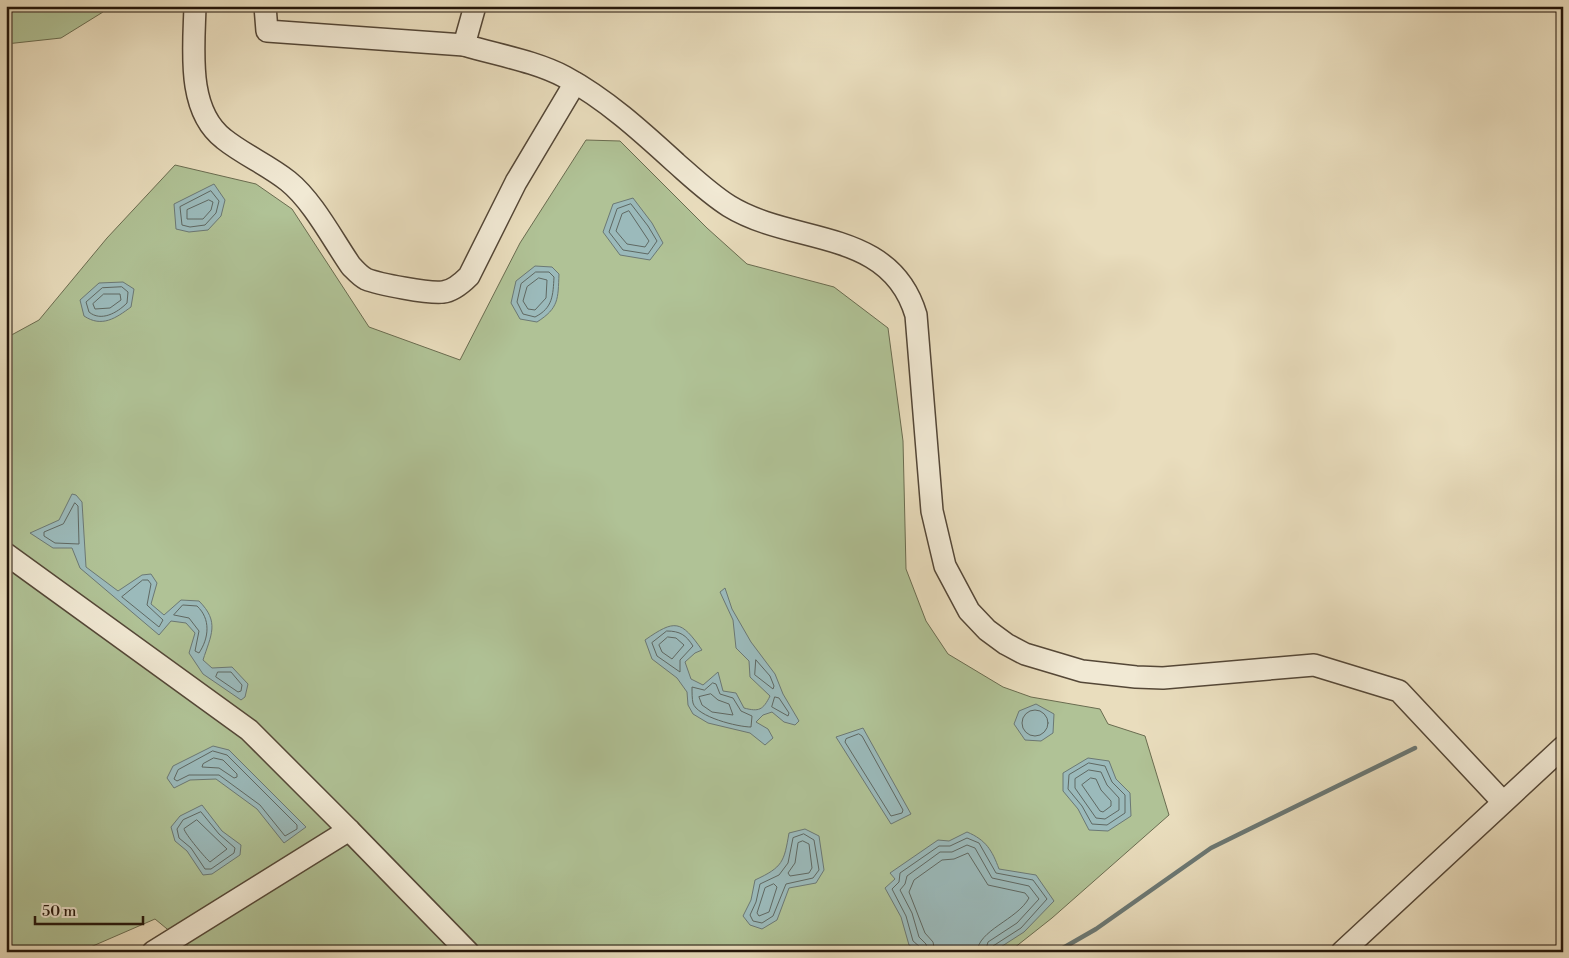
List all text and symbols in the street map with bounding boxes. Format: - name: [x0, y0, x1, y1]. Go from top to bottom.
- scale bar: [35, 893, 142, 925]
- text: 50 m: [42, 902, 76, 921]

